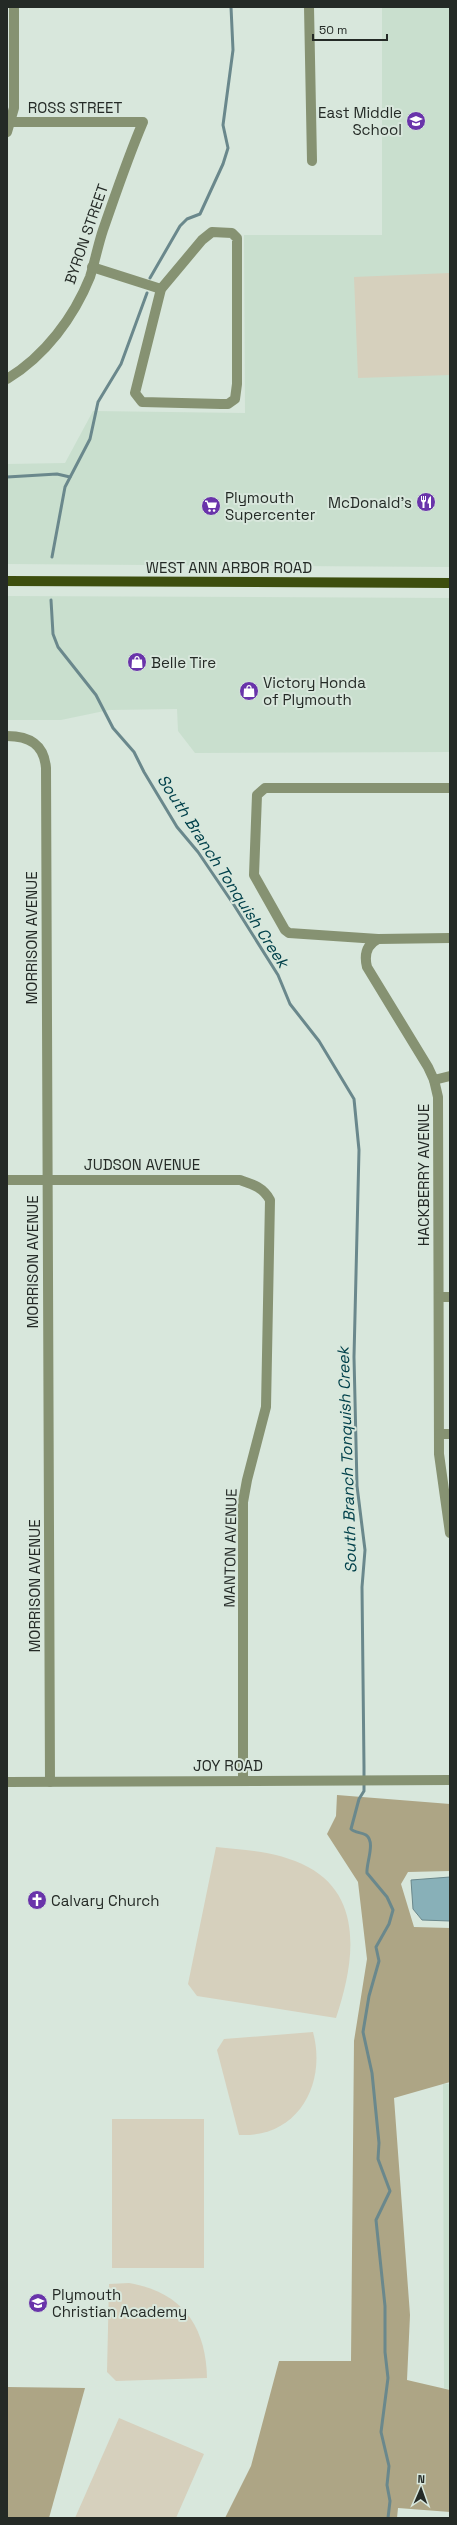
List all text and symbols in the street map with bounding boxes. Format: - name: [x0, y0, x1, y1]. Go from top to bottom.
- scale bar: [313, 16, 387, 42]
- text: 50 m: [319, 22, 347, 38]
- street label: ROSS STREET: [28, 98, 122, 117]
- place label: East Middle School: [318, 103, 402, 139]
- school or university icon: East Middle School: [405, 110, 427, 132]
- street label: BYRON STREET: [60, 181, 112, 287]
- place label: Plymouth Supercenter: [225, 488, 316, 524]
- restaurant icon: McDonald's: [415, 491, 437, 513]
- place label: McDonald's: [328, 493, 412, 512]
- supermarket icon: Plymouth Supercenter: [200, 495, 222, 517]
- street label: WEST ANN ARBOR ROAD: [146, 558, 312, 577]
- shop icon: Belle Tire: [126, 651, 148, 673]
- place label: Belle Tire: [151, 653, 216, 672]
- place label: Victory Honda of Plymouth: [263, 673, 366, 709]
- shop icon: Victory Honda of Plymouth: [238, 680, 260, 702]
- water label: South Branch Tonquish Creek: [152, 770, 295, 974]
- street label: MORRISON AVENUE: [22, 871, 41, 1005]
- street label: HACKBERRY AVENUE: [414, 1104, 433, 1246]
- street label: JUDSON AVENUE: [84, 1155, 200, 1174]
- street label: MORRISON AVENUE: [23, 1195, 42, 1329]
- water label: South Branch Tonquish Creek: [332, 1344, 361, 1574]
- street label: MANTON AVENUE: [219, 1488, 241, 1608]
- street label: MORRISON AVENUE: [25, 1519, 44, 1653]
- street label: JOY ROAD: [193, 1756, 263, 1775]
- church icon: Calvary Church: [26, 1889, 48, 1911]
- place label: Calvary Church: [51, 1891, 160, 1910]
- place label: Plymouth Christian Academy: [52, 2285, 187, 2321]
- school or university icon: Plymouth Christian Academy: [27, 2292, 49, 2314]
- north arrow: [401, 2469, 441, 2509]
- text: N: [417, 2472, 425, 2486]

